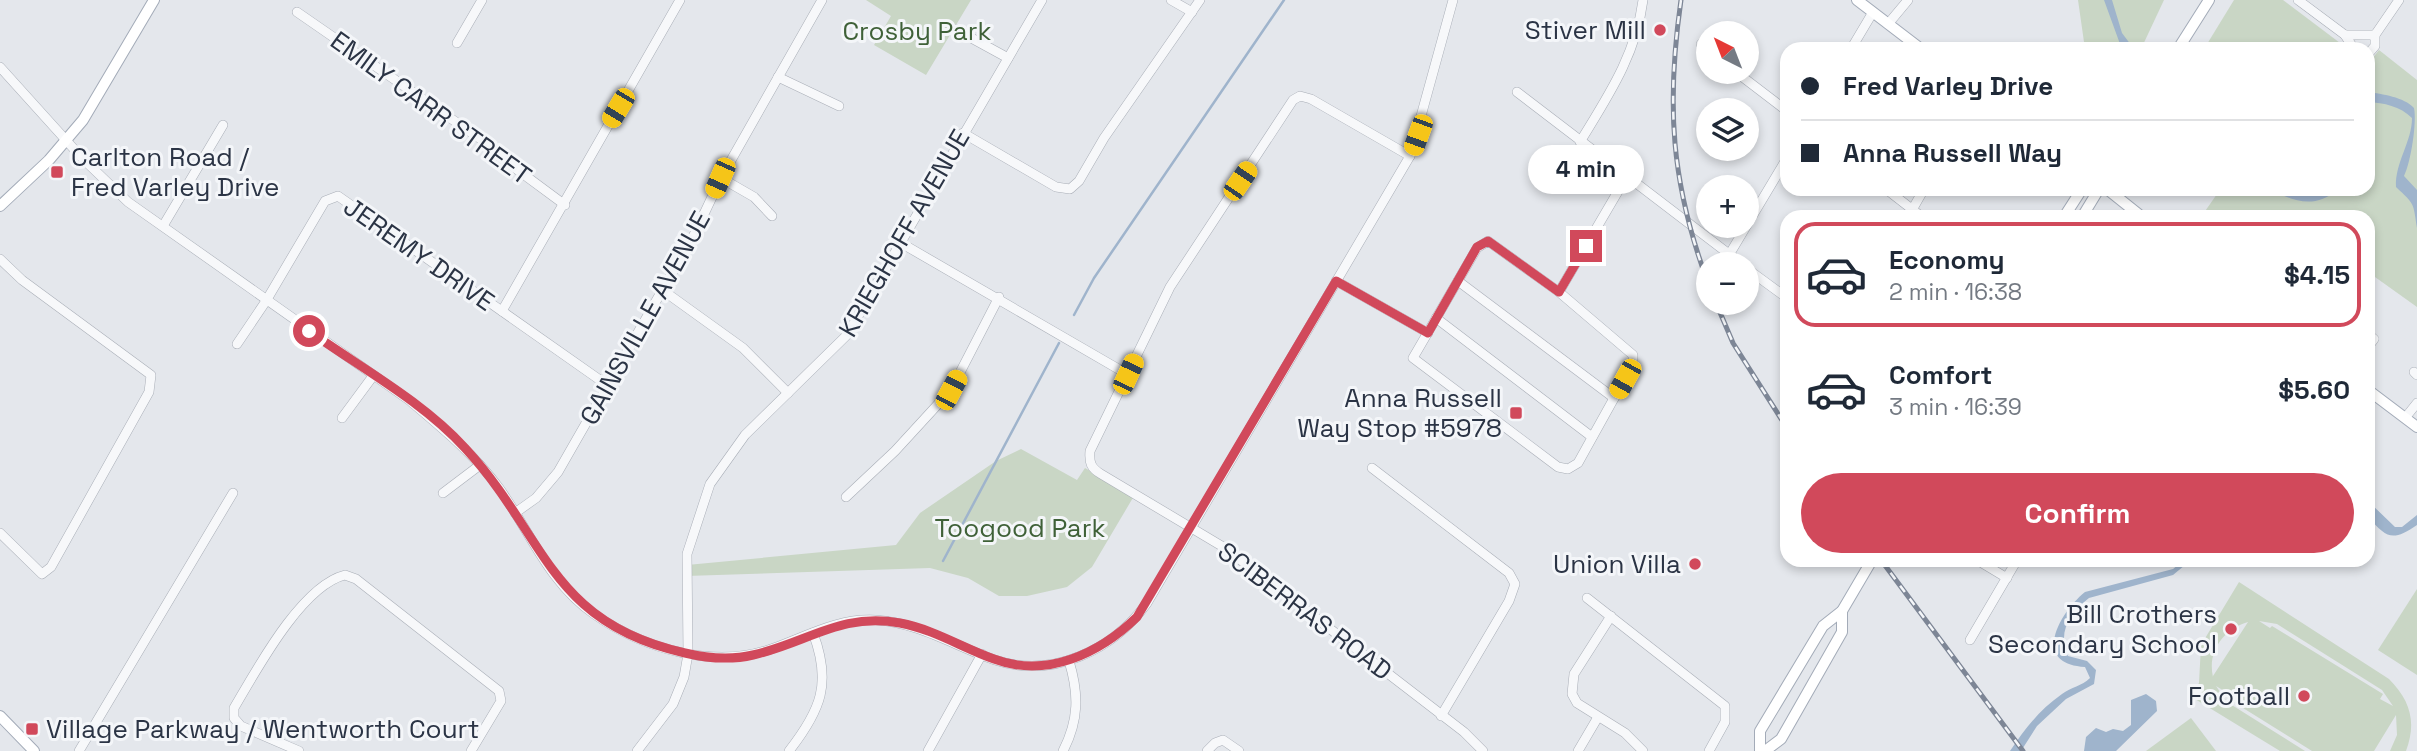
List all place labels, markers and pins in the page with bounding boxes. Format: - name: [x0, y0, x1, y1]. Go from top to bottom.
- place label: Stiver Mill: [1525, 13, 1646, 47]
- marker: Stiver Mill: [1652, 22, 1668, 38]
- place label: Carlton Road / Fred Varley Drive: [71, 140, 279, 204]
- marker: Carlton Road / Fred Varley Drive: [49, 164, 65, 180]
- place label: Anna Russell Way Stop #5978: [1297, 381, 1502, 445]
- marker: Anna Russell Way Stop #5978: [1508, 405, 1524, 421]
- place label: Union Villa: [1553, 547, 1681, 581]
- marker: Union Villa: [1687, 556, 1703, 572]
- place label: Bill Crothers Secondary School: [1988, 597, 2217, 661]
- marker: Bill Crothers Secondary School: [2223, 621, 2239, 637]
- place label: Football: [2188, 679, 2290, 713]
- marker: Football: [2296, 688, 2312, 704]
- place label: Village Parkway / Wentworth Court: [46, 712, 479, 746]
- marker: Village Parkway / Wentworth Court: [24, 721, 40, 737]

